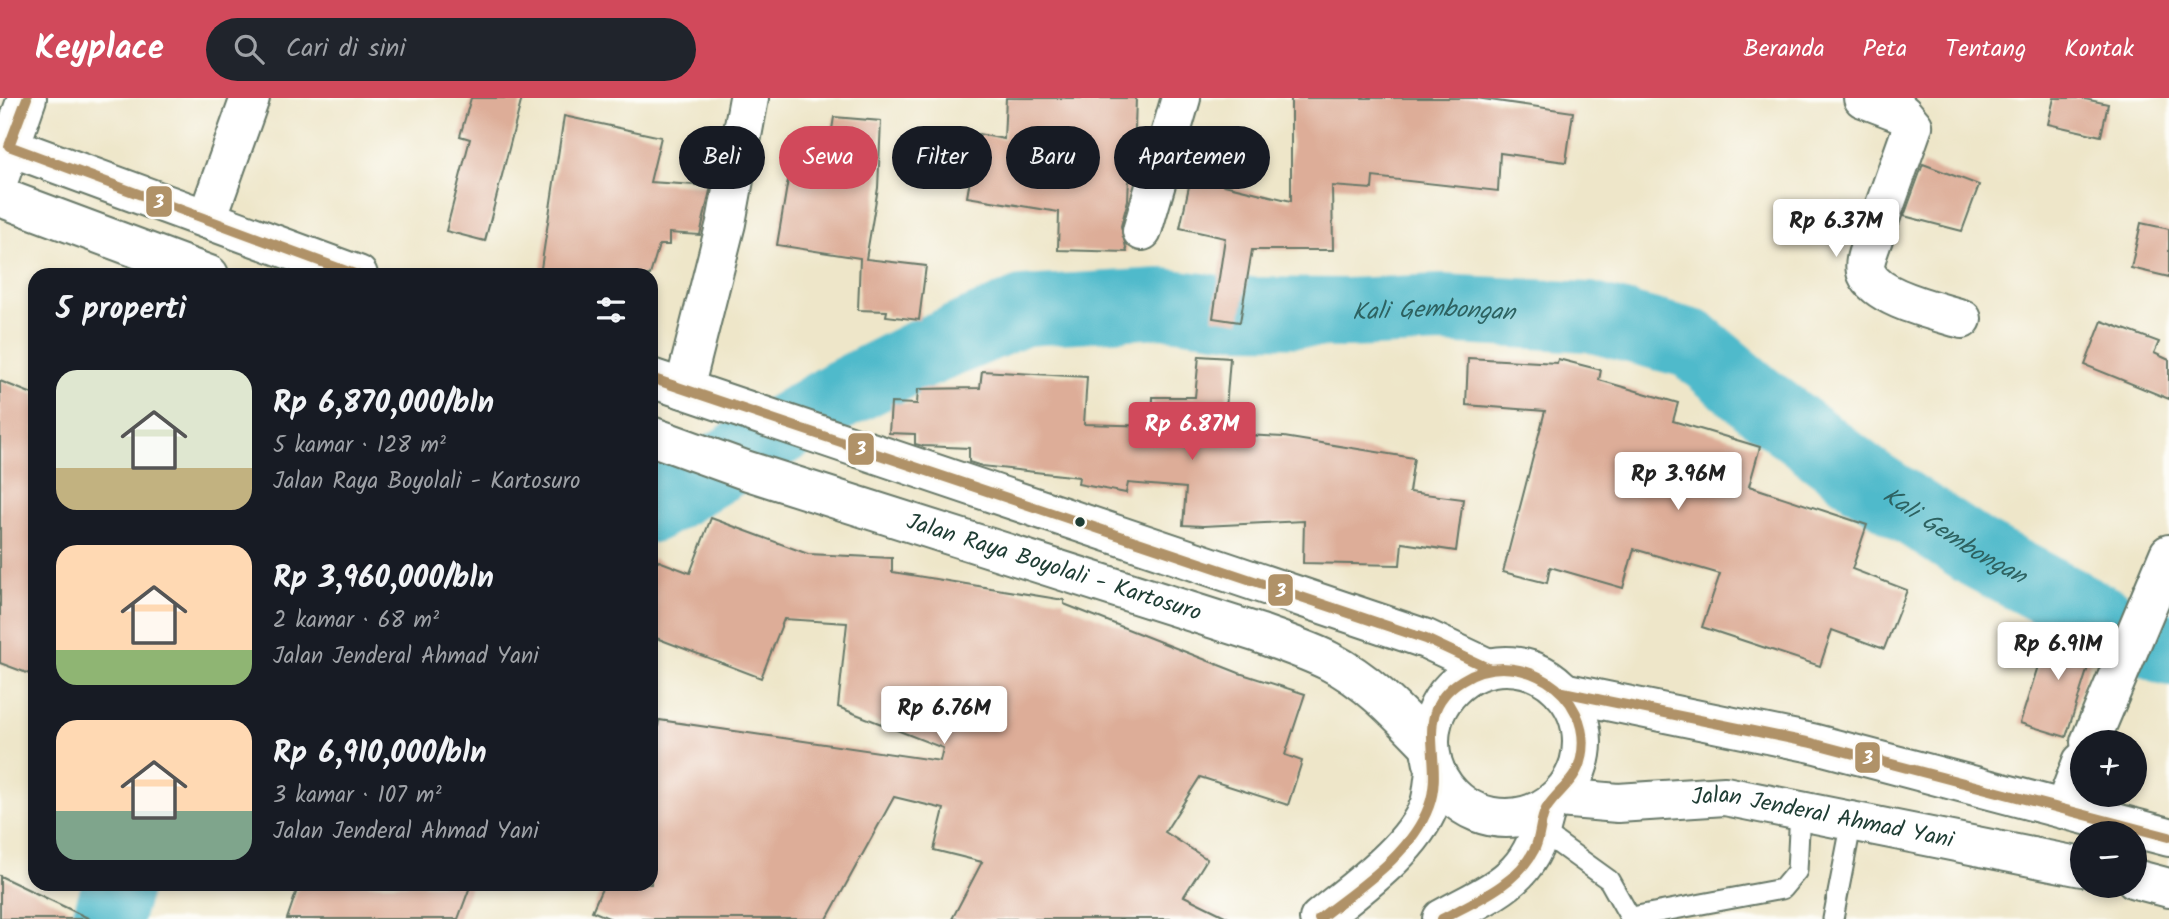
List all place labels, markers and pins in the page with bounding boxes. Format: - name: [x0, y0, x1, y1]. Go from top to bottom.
- pin: Rp 6.37M: [1764, 200, 1908, 259]
- pin: Rp 6.87M: [1120, 402, 1264, 462]
- pin: Rp 3.96M: [1606, 452, 1750, 512]
- unlabelled marker: [1073, 515, 1087, 529]
- pin: Rp 6.91M: [1986, 622, 2130, 682]
- pin: Rp 6.76M: [872, 686, 1016, 746]

